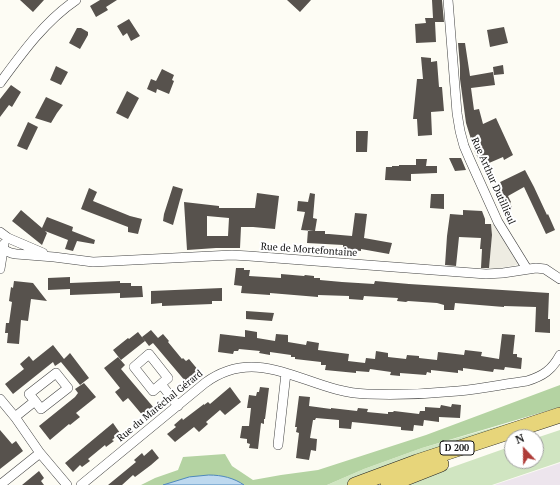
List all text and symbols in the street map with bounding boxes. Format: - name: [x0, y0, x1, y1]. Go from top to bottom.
- street label: Rue Arthur Dutillieul: [468, 136, 518, 226]
- street label: Rue de Mortefontaine: [260, 241, 358, 259]
- street label: Rue du Maréchal Gérard: [115, 368, 205, 444]
- north arrow: [504, 429, 544, 469]
- text: N: [513, 431, 526, 447]
- road number: D 200: [440, 441, 474, 455]

